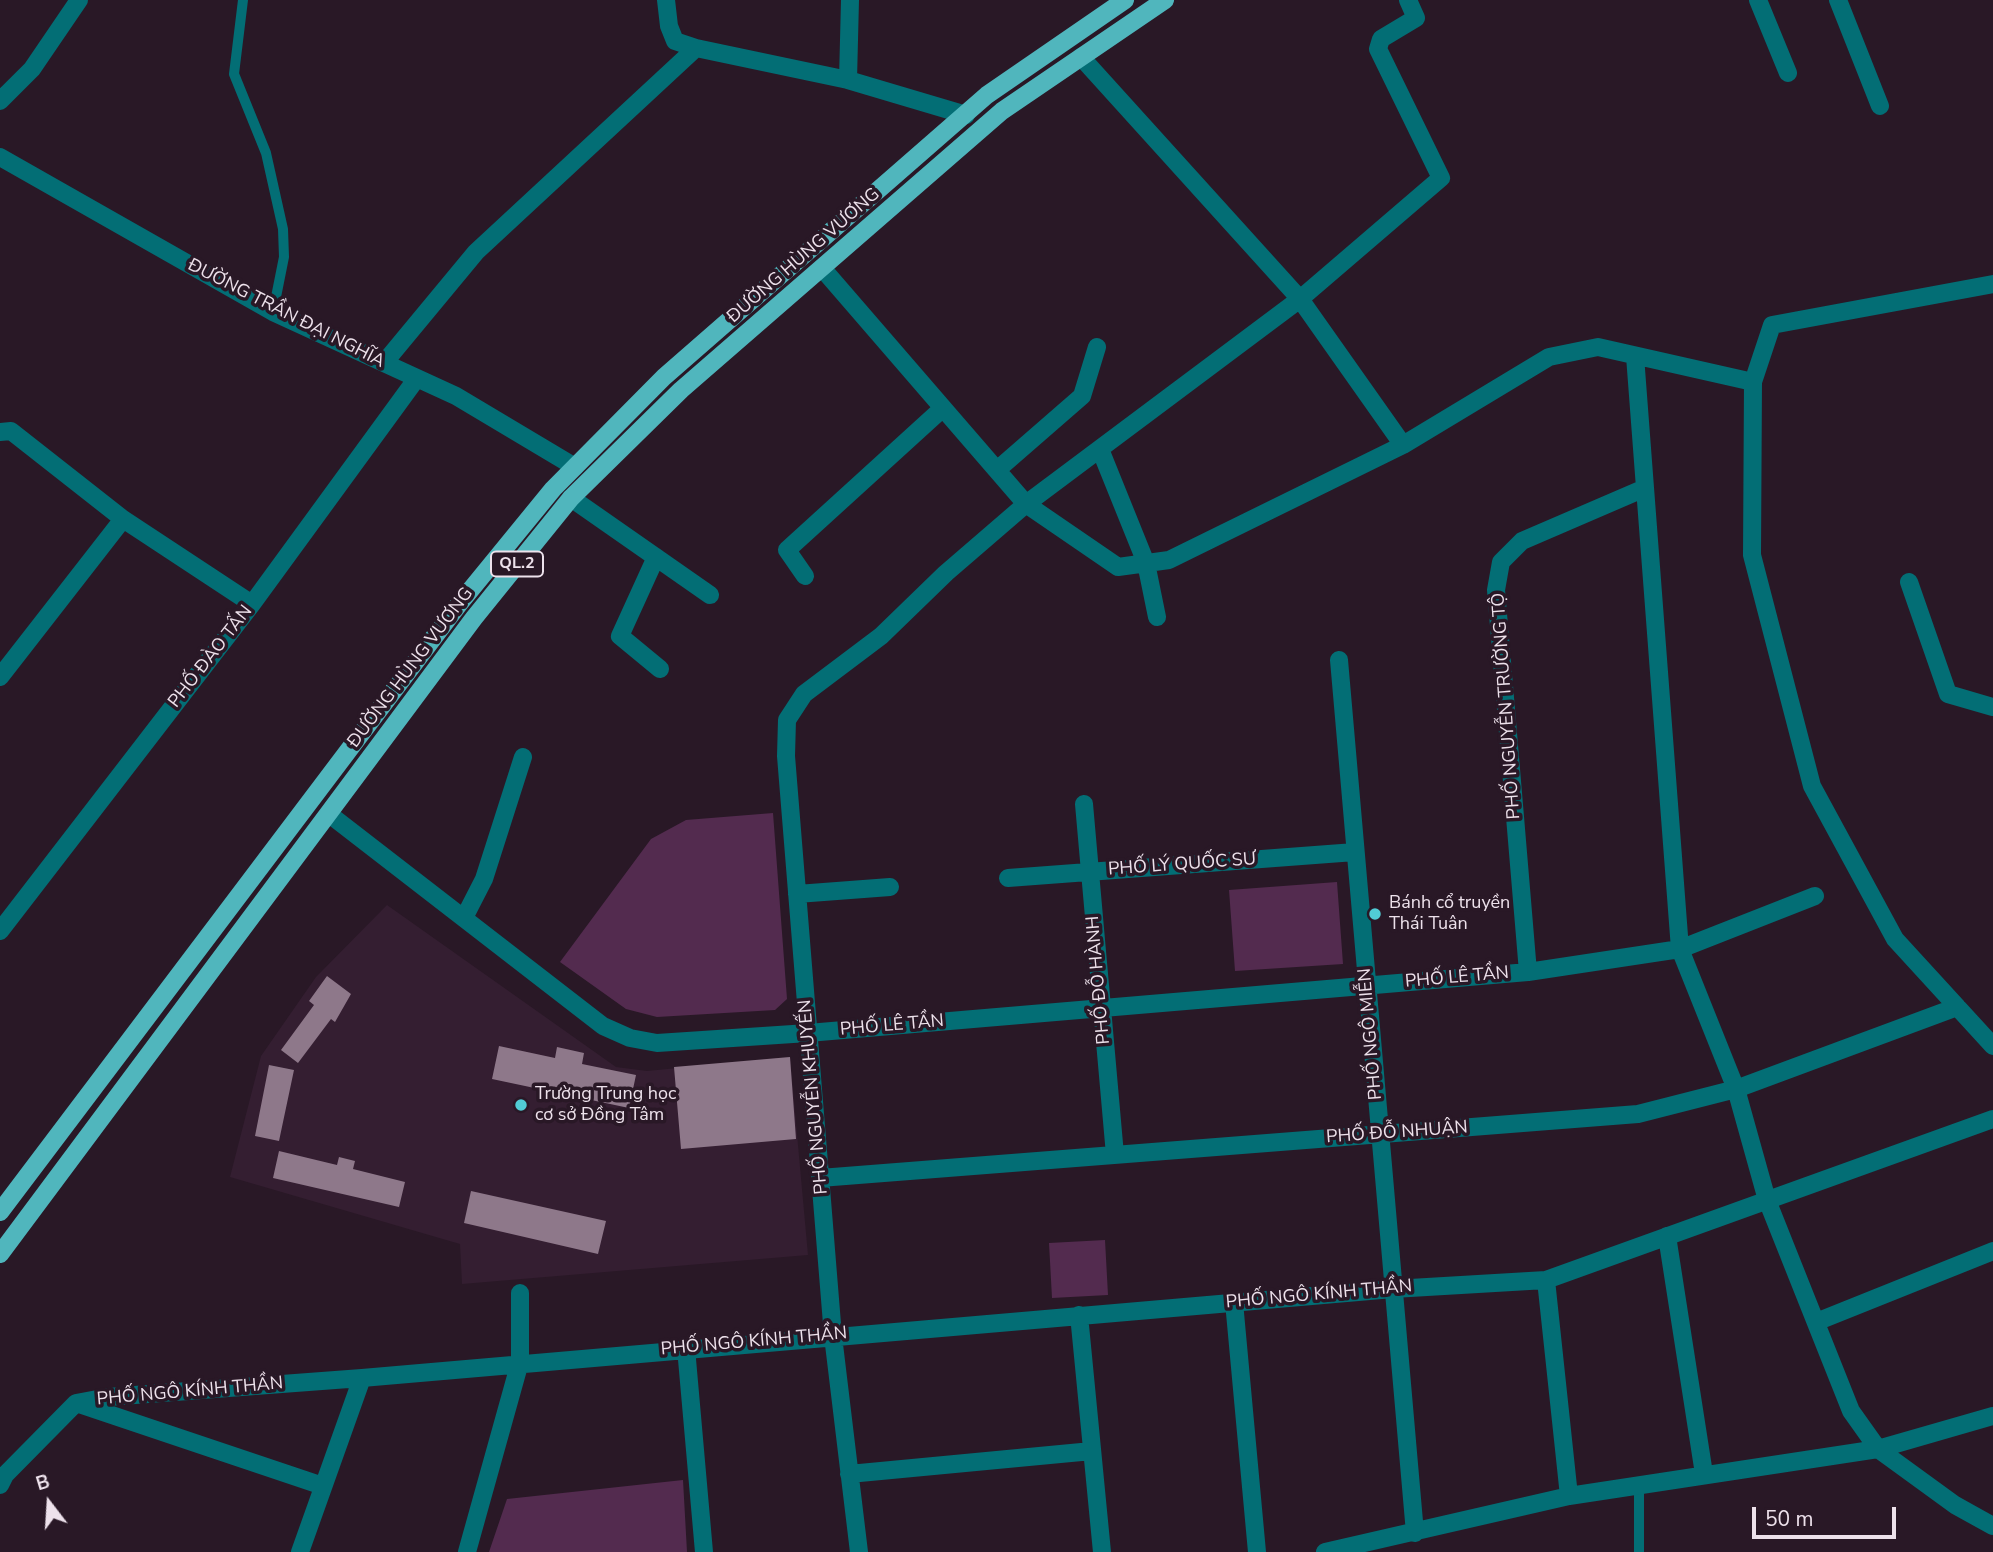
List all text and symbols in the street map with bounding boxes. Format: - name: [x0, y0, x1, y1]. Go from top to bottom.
- street label: ĐƯỜNG HÙNG VƯƠNG: [723, 184, 885, 328]
- street label: ĐƯỜNG TRẦN ĐẠI NGHĨA: [184, 255, 388, 373]
- road number: QL.2: [491, 552, 543, 576]
- street label: ĐƯỜNG HÙNG VƯƠNG: [344, 584, 478, 752]
- street label: PHỐ NGUYỄN TRƯỜNG TỘ: [1488, 592, 1526, 820]
- street label: PHỐ ĐÀO TẤN: [164, 602, 258, 712]
- street label: PHỐ LÝ QUỐC SƯ: [1107, 849, 1257, 881]
- place label: Bánh cổ truyền Thái Tuân: [1389, 893, 1510, 936]
- marker: Bánh cổ truyền Thái Tuân: [1367, 906, 1383, 922]
- street label: PHỐ ĐỖ HÀNH: [1083, 915, 1115, 1045]
- street label: PHỐ LÊ TẦN: [1404, 963, 1510, 993]
- street label: PHỐ NGÔ MIỄN: [1354, 967, 1388, 1101]
- street label: PHỐ NGUYỄN KHUYẾN: [795, 999, 833, 1195]
- street label: PHỐ LÊ TẦN: [839, 1011, 945, 1041]
- place label: Trường Trung học cơ sở Đồng Tâm: [535, 1084, 676, 1126]
- marker: Trường Trung học cơ sở Đồng Tâm: [513, 1097, 529, 1113]
- street label: PHỐ ĐỖ NHUẬN: [1326, 1117, 1468, 1149]
- street label: PHỐ NGÔ KÍNH THẦN: [1225, 1276, 1413, 1314]
- street label: PHỐ NGÔ KÍNH THẦN: [660, 1323, 848, 1361]
- street label: PHỐ NGÔ KÍNH THẦN: [96, 1373, 284, 1411]
- north arrow: [14, 1468, 84, 1538]
- text: B: [33, 1469, 53, 1497]
- scale bar: [1755, 1492, 1898, 1536]
- text: 50 m: [1765, 1505, 1814, 1533]

